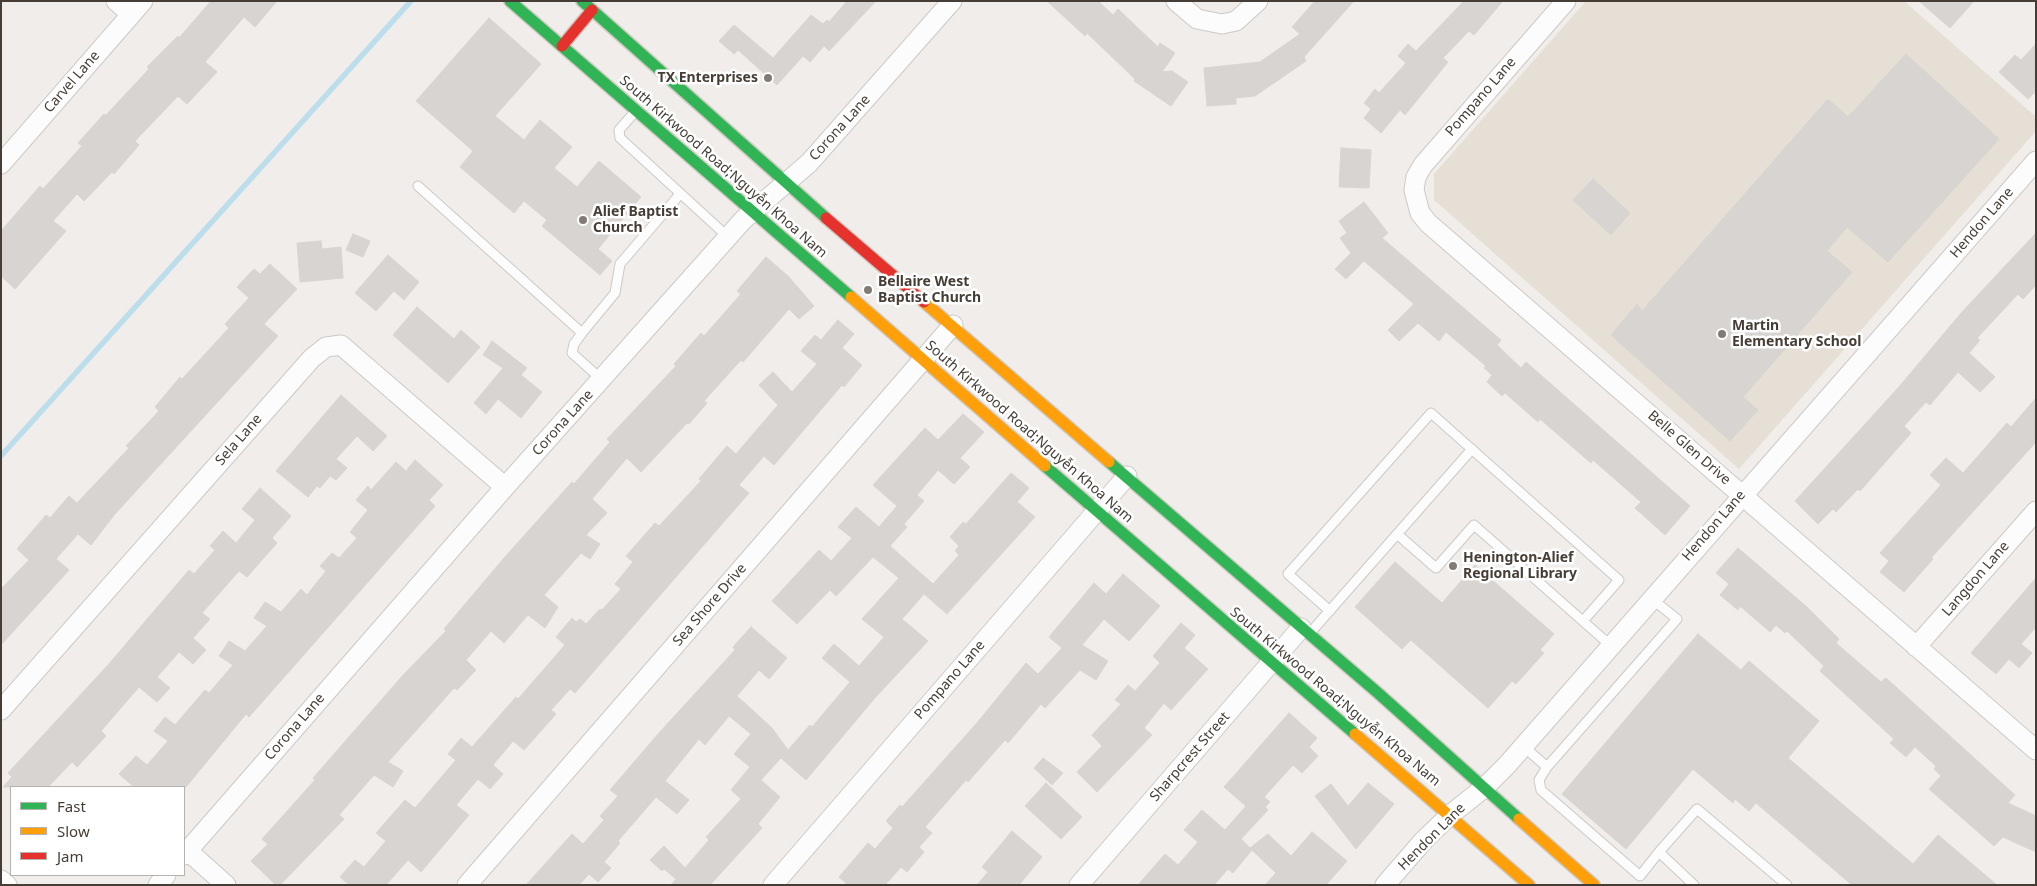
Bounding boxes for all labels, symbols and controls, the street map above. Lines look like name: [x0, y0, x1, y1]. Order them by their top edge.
street label: Carvel Lane: [41, 48, 103, 116]
street label: Pompano Lane: [1442, 54, 1520, 140]
place label: TX Enterprises: [658, 70, 758, 86]
street label: South Kirkwood Road;Nguyễn Khoa Nam: [616, 72, 830, 262]
marker: TX Enterprises: [762, 72, 774, 84]
street label: Corona Lane: [806, 91, 874, 165]
street label: Hendon Lane: [1947, 184, 2017, 262]
place label: Alief Baptist Church: [593, 204, 678, 236]
marker: Alief Baptist Church: [577, 214, 589, 226]
place label: Bellaire West Baptist Church: [878, 274, 981, 306]
marker: Bellaire West Baptist Church: [862, 284, 874, 296]
place label: Martin Elementary School: [1732, 318, 1862, 351]
marker: Martin Elementary School: [1716, 328, 1728, 340]
street label: South Kirkwood Road;Nguyễn Khoa Nam: [922, 337, 1136, 527]
street label: Corona Lane: [529, 386, 597, 460]
street label: Belle Glen Drive: [1644, 407, 1734, 489]
street label: Sela Lane: [212, 411, 266, 469]
street label: Hendon Lane: [1679, 487, 1749, 565]
street label: Langdon Lane: [1939, 538, 2013, 620]
place label: Henington-Alief Regional Library: [1463, 550, 1577, 582]
street label: Sea Shore Drive: [670, 560, 750, 650]
marker: Henington-Alief Regional Library: [1447, 560, 1459, 572]
street label: South Kirkwood Road;Nguyễn Khoa Nam: [1226, 604, 1444, 790]
street label: Pompano Lane: [911, 637, 989, 723]
street label: Corona Lane: [261, 690, 329, 764]
street label: Sharpcrest Street: [1147, 709, 1233, 805]
legend: [10, 786, 185, 876]
text: Fast: [57, 796, 86, 816]
street label: Hendon Lane: [1395, 800, 1469, 874]
text: Slow: [57, 821, 90, 841]
text: Jam: [57, 846, 84, 866]

